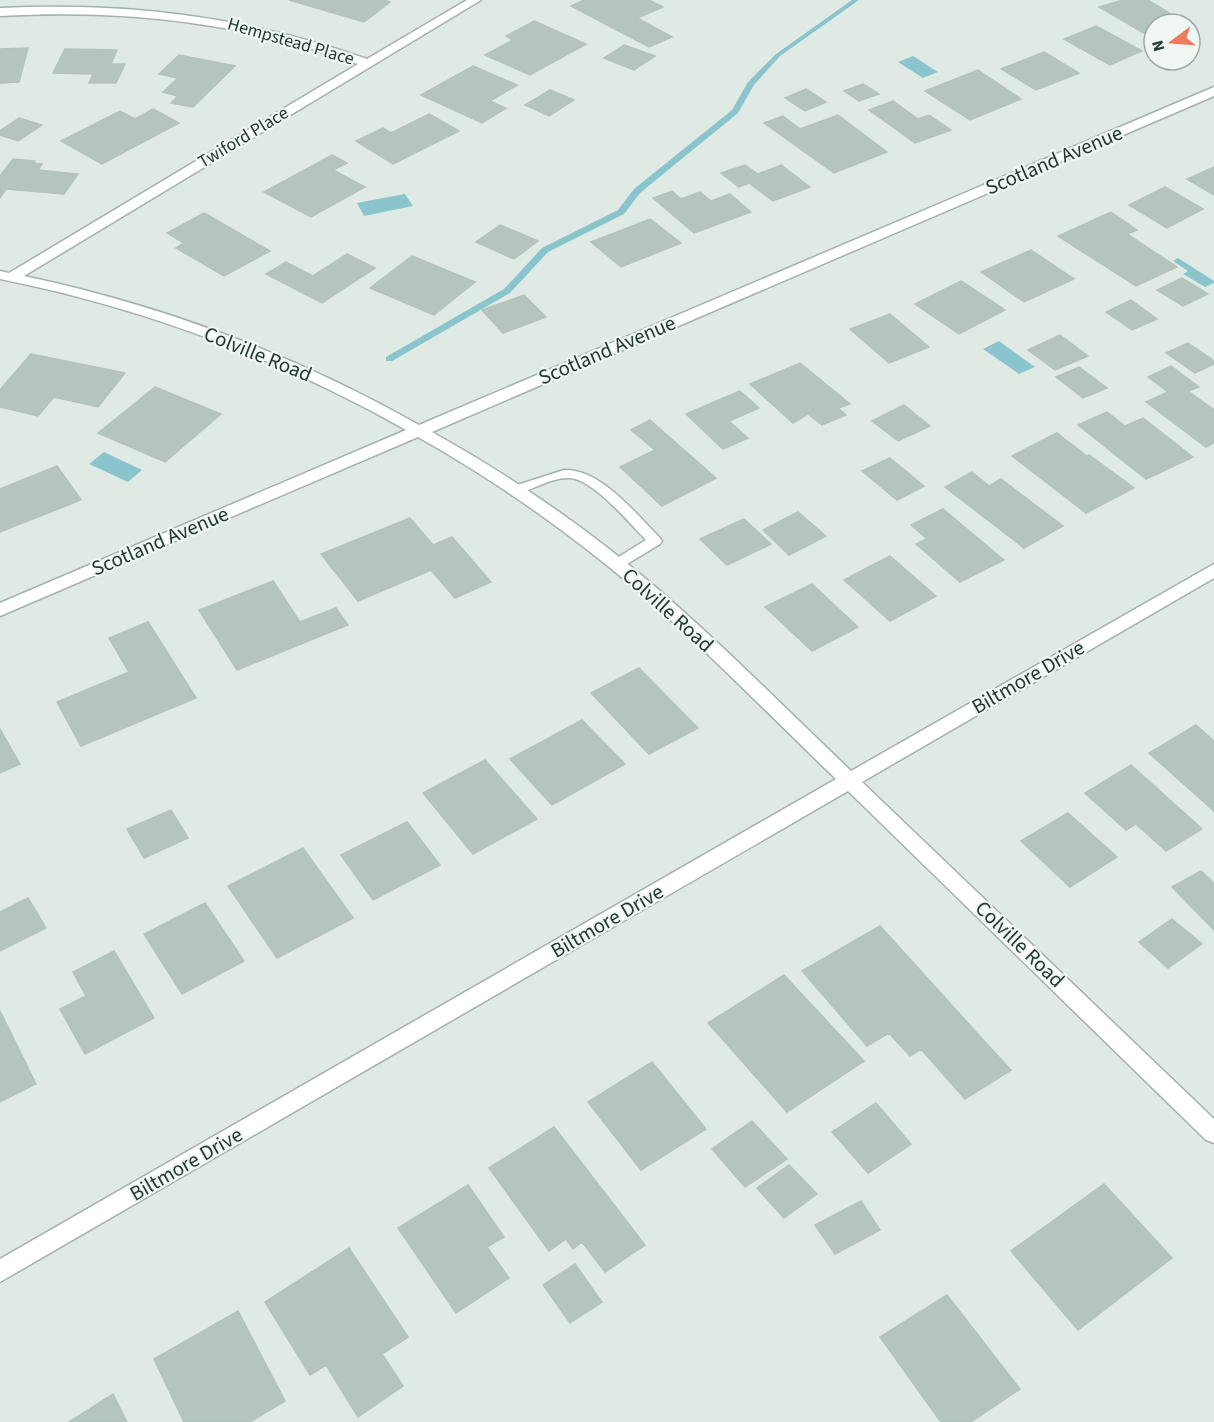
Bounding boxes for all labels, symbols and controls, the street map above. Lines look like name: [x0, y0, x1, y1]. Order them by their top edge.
street label: Hempstead Place: [225, 11, 357, 72]
north arrow: [1142, 12, 1202, 72]
text: N: [1147, 38, 1171, 54]
street label: Twiford Place: [193, 101, 293, 174]
street label: Scotland Avenue: [981, 118, 1127, 202]
street label: Scotland Avenue: [534, 308, 680, 392]
street label: Colville Road: [199, 319, 317, 389]
street label: Scotland Avenue: [87, 499, 233, 583]
street label: Colville Road: [616, 561, 720, 659]
street label: Biltmore Drive: [966, 633, 1090, 721]
street label: Biltmore Drive: [545, 877, 669, 965]
street label: Colville Road: [969, 894, 1071, 994]
street label: Biltmore Drive: [124, 1120, 248, 1208]

